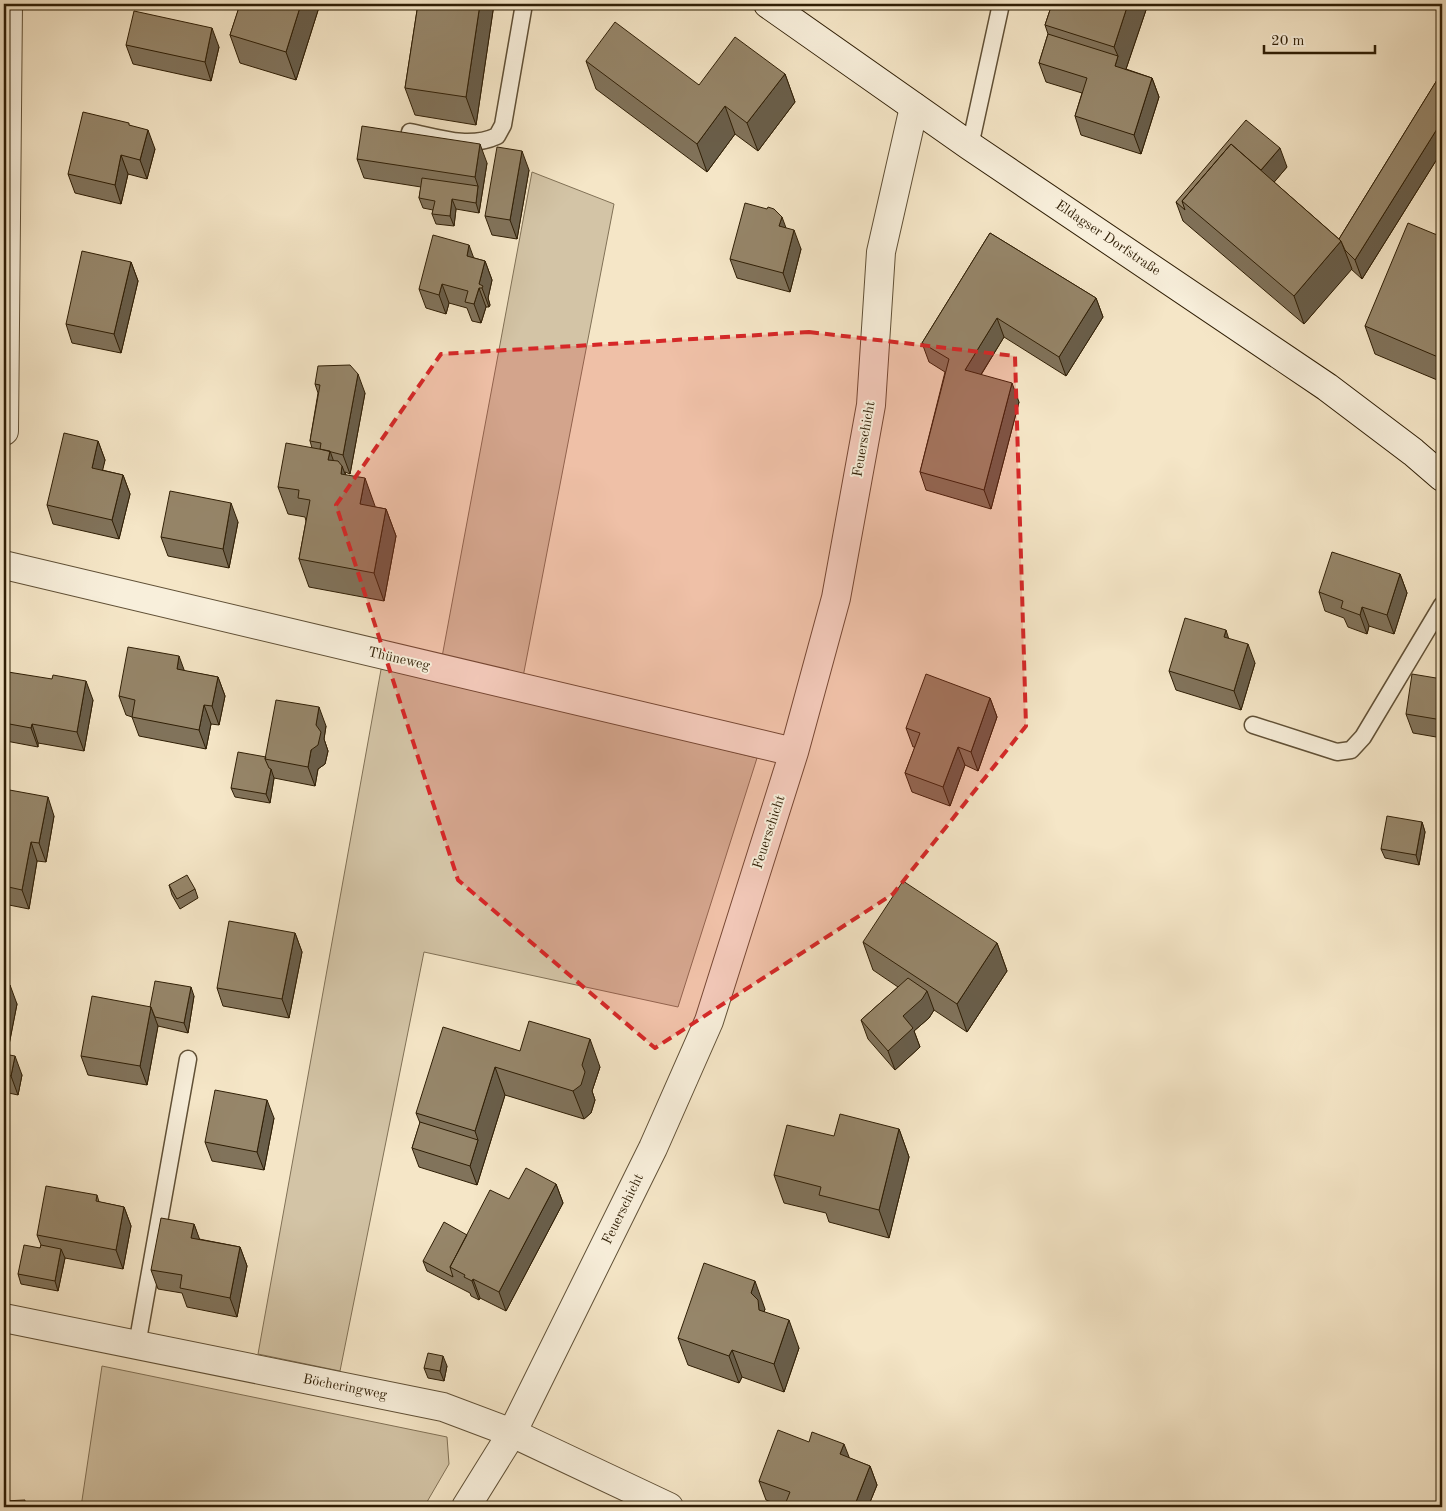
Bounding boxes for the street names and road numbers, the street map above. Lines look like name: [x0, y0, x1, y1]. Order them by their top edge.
street label: Eldagser Dorfstraße: [1053, 198, 1163, 278]
street label: Feuerschicht: [850, 400, 878, 478]
street label: Thüneweg: [367, 645, 432, 673]
street label: Feuerschicht: [750, 793, 788, 871]
street label: Feuerschicht: [600, 1171, 646, 1247]
street label: Böcheringweg: [302, 1372, 389, 1402]

